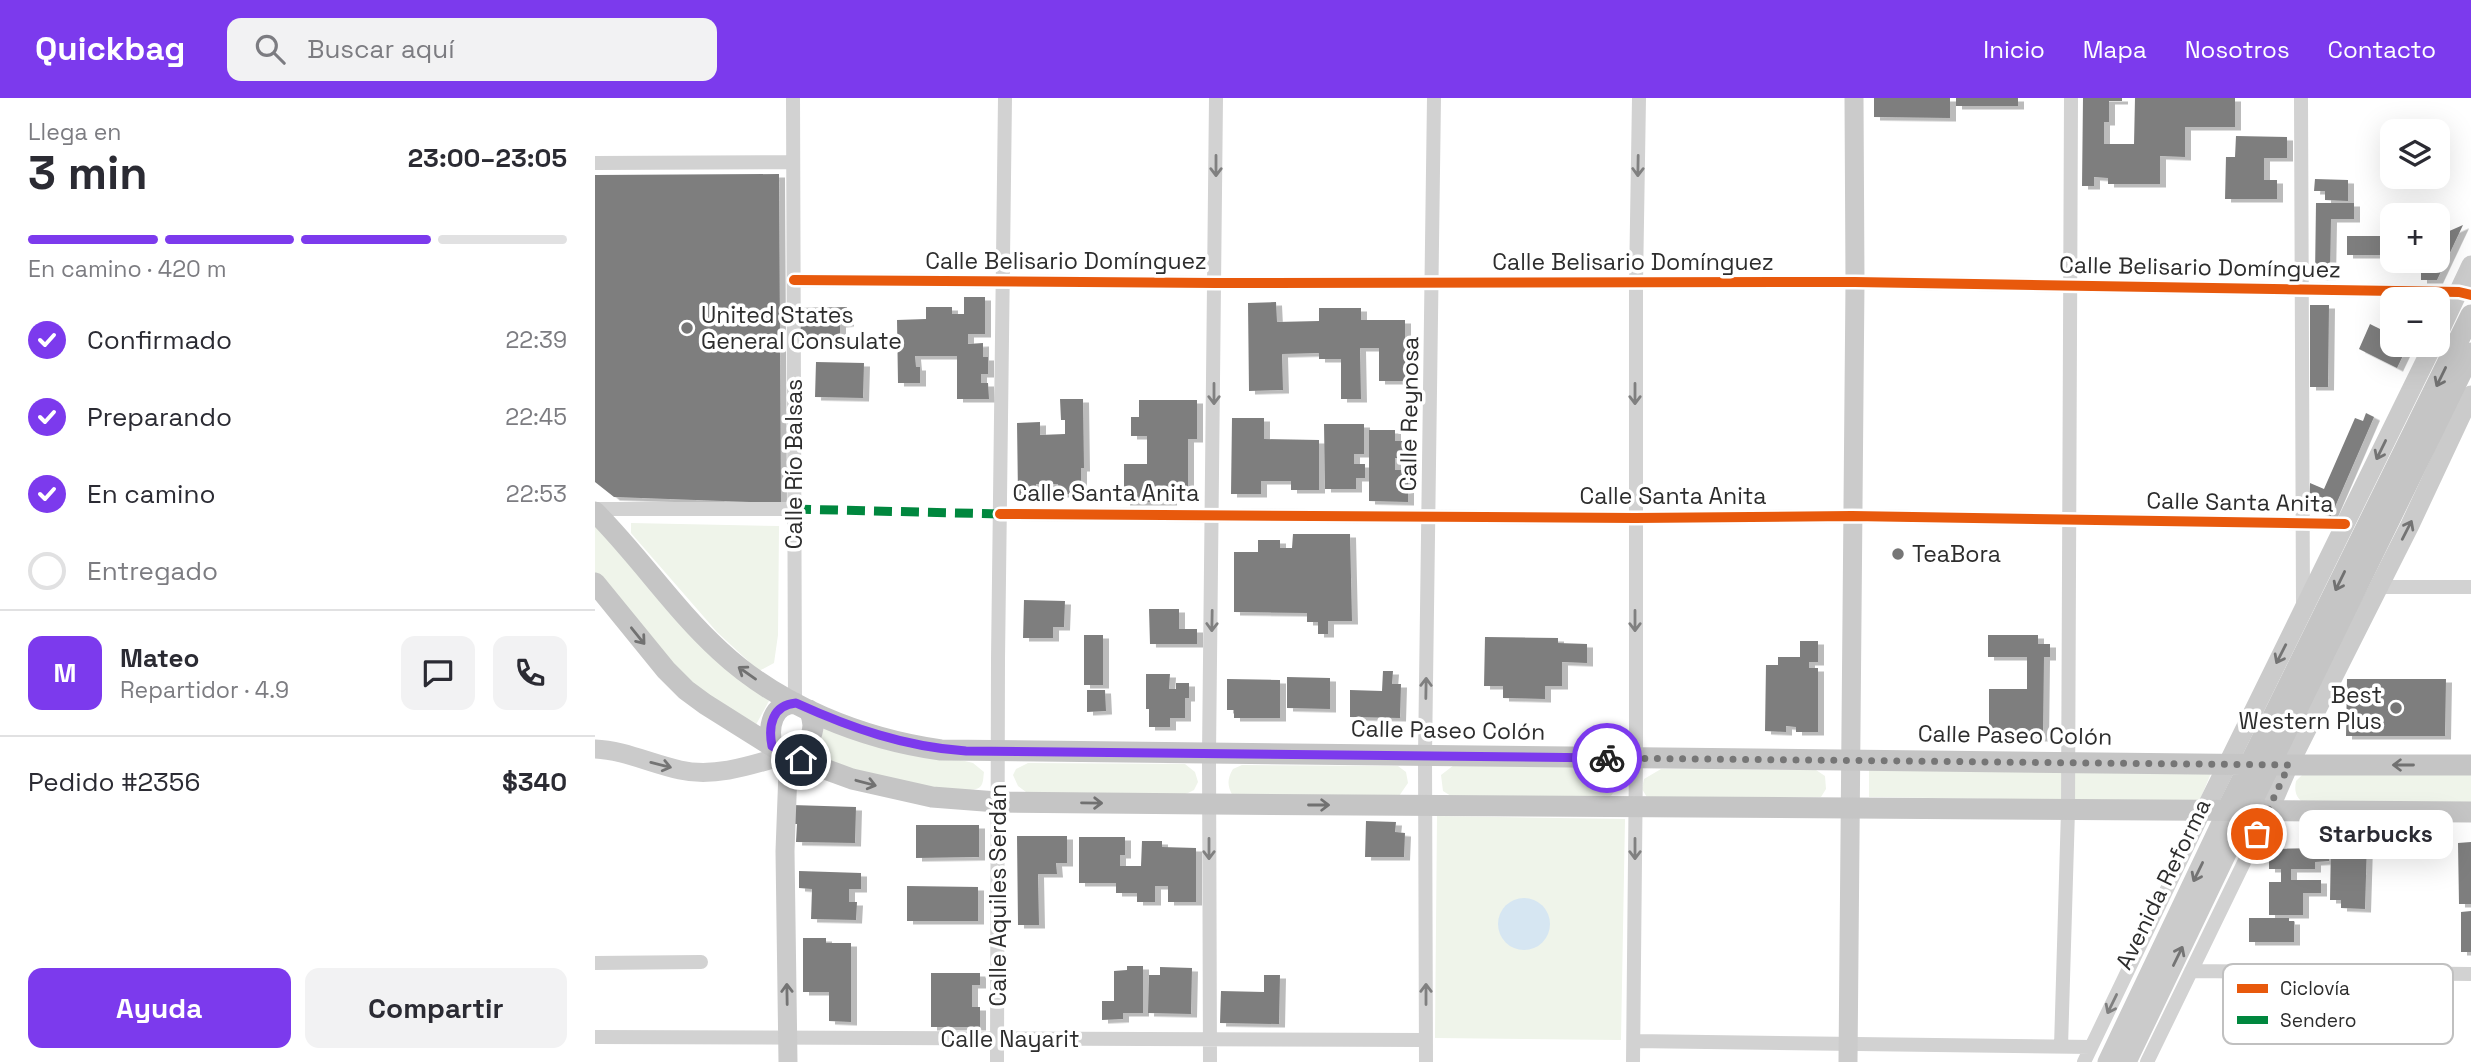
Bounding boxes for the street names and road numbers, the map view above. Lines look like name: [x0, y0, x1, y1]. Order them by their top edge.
street label: Calle Belisario Domínguez: [925, 246, 1207, 276]
street label: Calle Belisario Domínguez: [1492, 247, 1774, 277]
street label: Calle Belisario Domínguez: [2059, 250, 2341, 284]
street label: Calle Reynosa: [1393, 336, 1425, 492]
street label: Calle Río Balsas: [779, 379, 809, 549]
street label: Calle Santa Anita: [1012, 478, 1200, 508]
street label: Calle Santa Anita: [1579, 481, 1767, 511]
street label: Calle Santa Anita: [2146, 485, 2334, 519]
street label: Calle Paseo Colón: [1351, 713, 1545, 747]
street label: Calle Paseo Colón: [1918, 718, 2112, 752]
street label: Calle Aquiles Serdán: [983, 784, 1013, 1006]
street label: Avenida Reforma: [2109, 794, 2217, 974]
street label: Calle Nayarit: [940, 1024, 1080, 1054]

